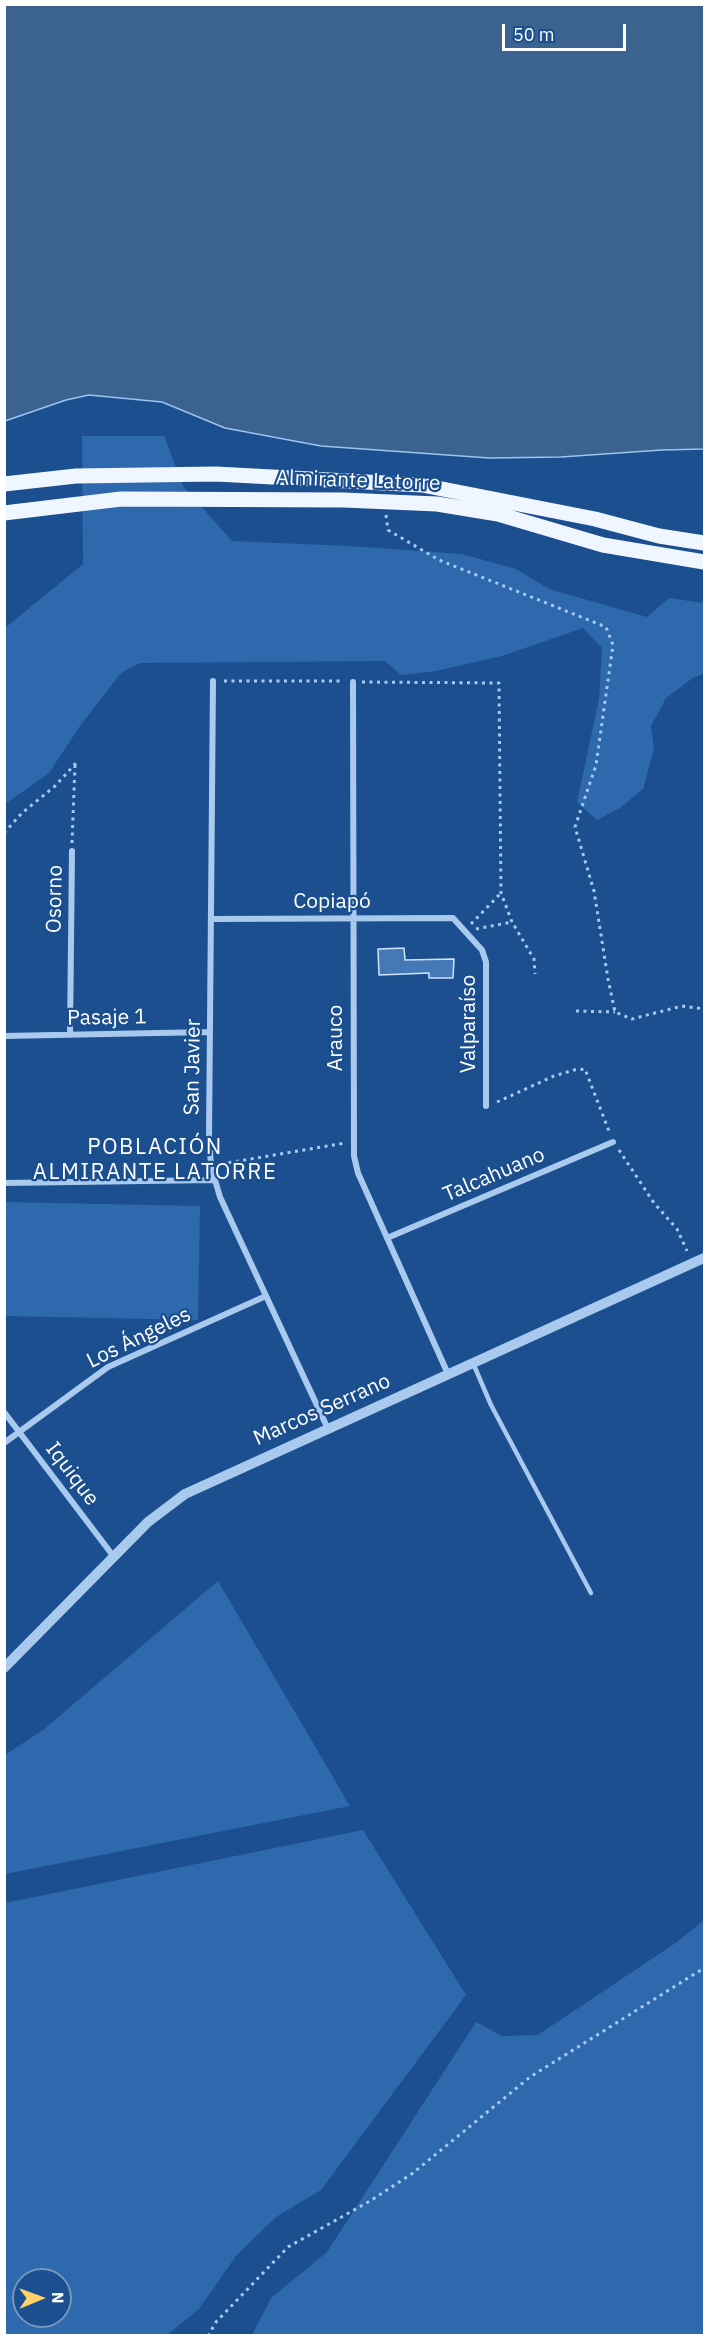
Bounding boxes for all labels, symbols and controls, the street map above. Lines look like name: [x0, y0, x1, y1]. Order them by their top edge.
scale bar: [505, 12, 630, 50]
text: 50 m: [513, 23, 555, 46]
street label: Almirante Latorre: [275, 466, 441, 496]
street label: Osorno: [42, 865, 68, 933]
street label: Copiapó: [293, 889, 371, 915]
street label: Valparaíso: [456, 975, 482, 1073]
street label: Pasaje 1: [67, 1005, 147, 1031]
street label: Arauco: [323, 1005, 349, 1071]
street label: San Javier: [180, 1018, 206, 1116]
district label: POBLACIÓN ALMIRANTE LATORRE: [33, 1135, 277, 1186]
street label: Talcahuano: [439, 1142, 549, 1208]
street label: Los Ángeles: [83, 1302, 195, 1374]
street label: Marcos Serrano: [250, 1369, 394, 1451]
street label: Iquique: [40, 1437, 104, 1511]
north arrow: [12, 2268, 72, 2328]
text: N: [48, 2292, 68, 2304]

